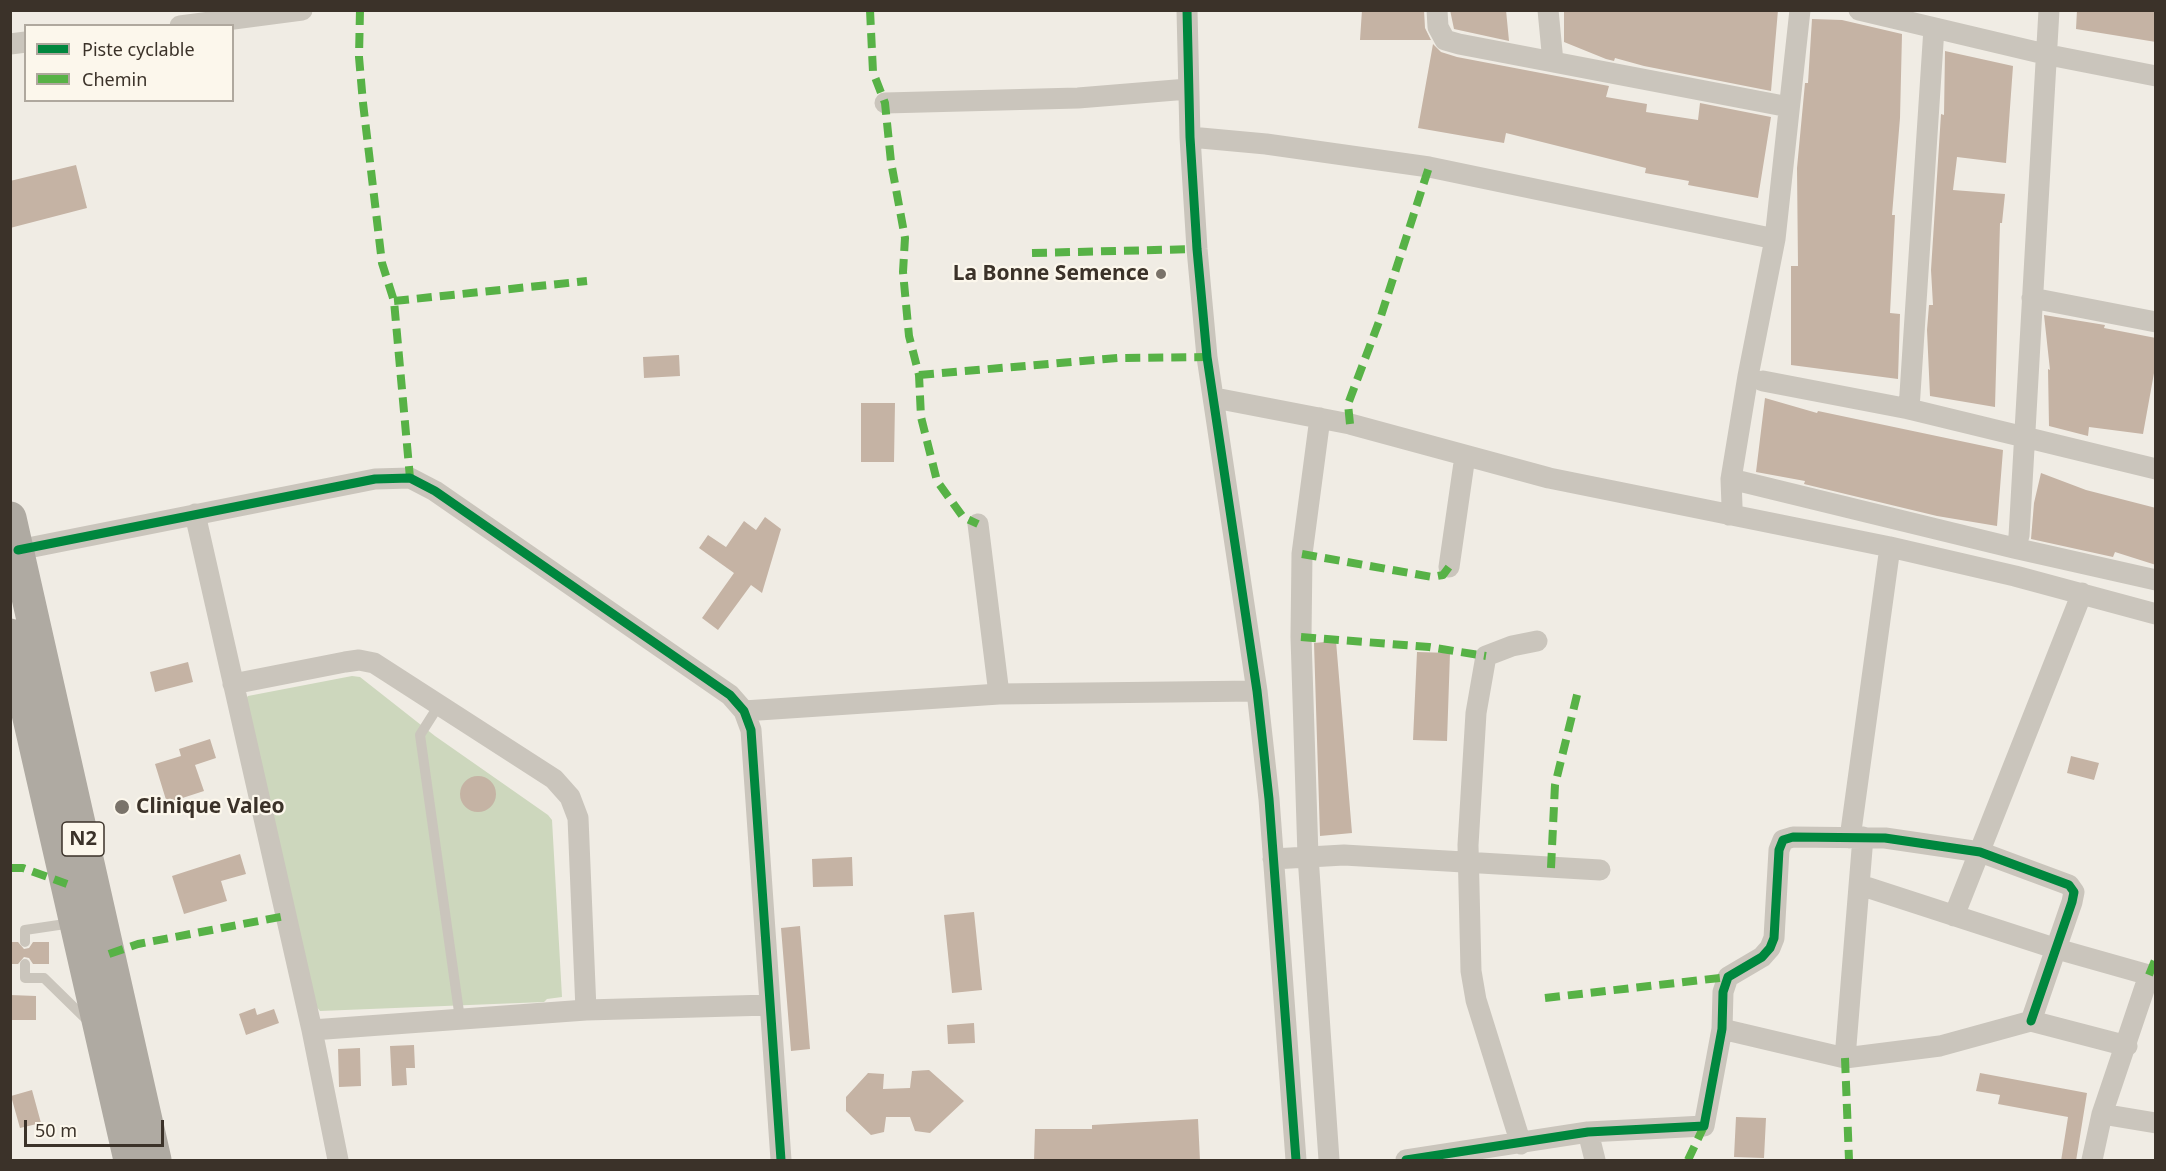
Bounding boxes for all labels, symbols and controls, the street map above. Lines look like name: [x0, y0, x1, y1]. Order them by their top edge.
legend: [24, 24, 234, 102]
text: Piste cyclable: [82, 37, 195, 61]
text: Chemin: [82, 67, 147, 91]
place label: La Bonne Semence: [953, 261, 1149, 287]
marker: La Bonne Semence: [1154, 267, 1168, 281]
place label: Clinique Valeo: [136, 794, 285, 820]
marker: Clinique Valeo: [113, 798, 131, 816]
road number: N2: [62, 822, 104, 856]
scale bar: [27, 1108, 166, 1146]
text: 50 m: [35, 1118, 77, 1142]

